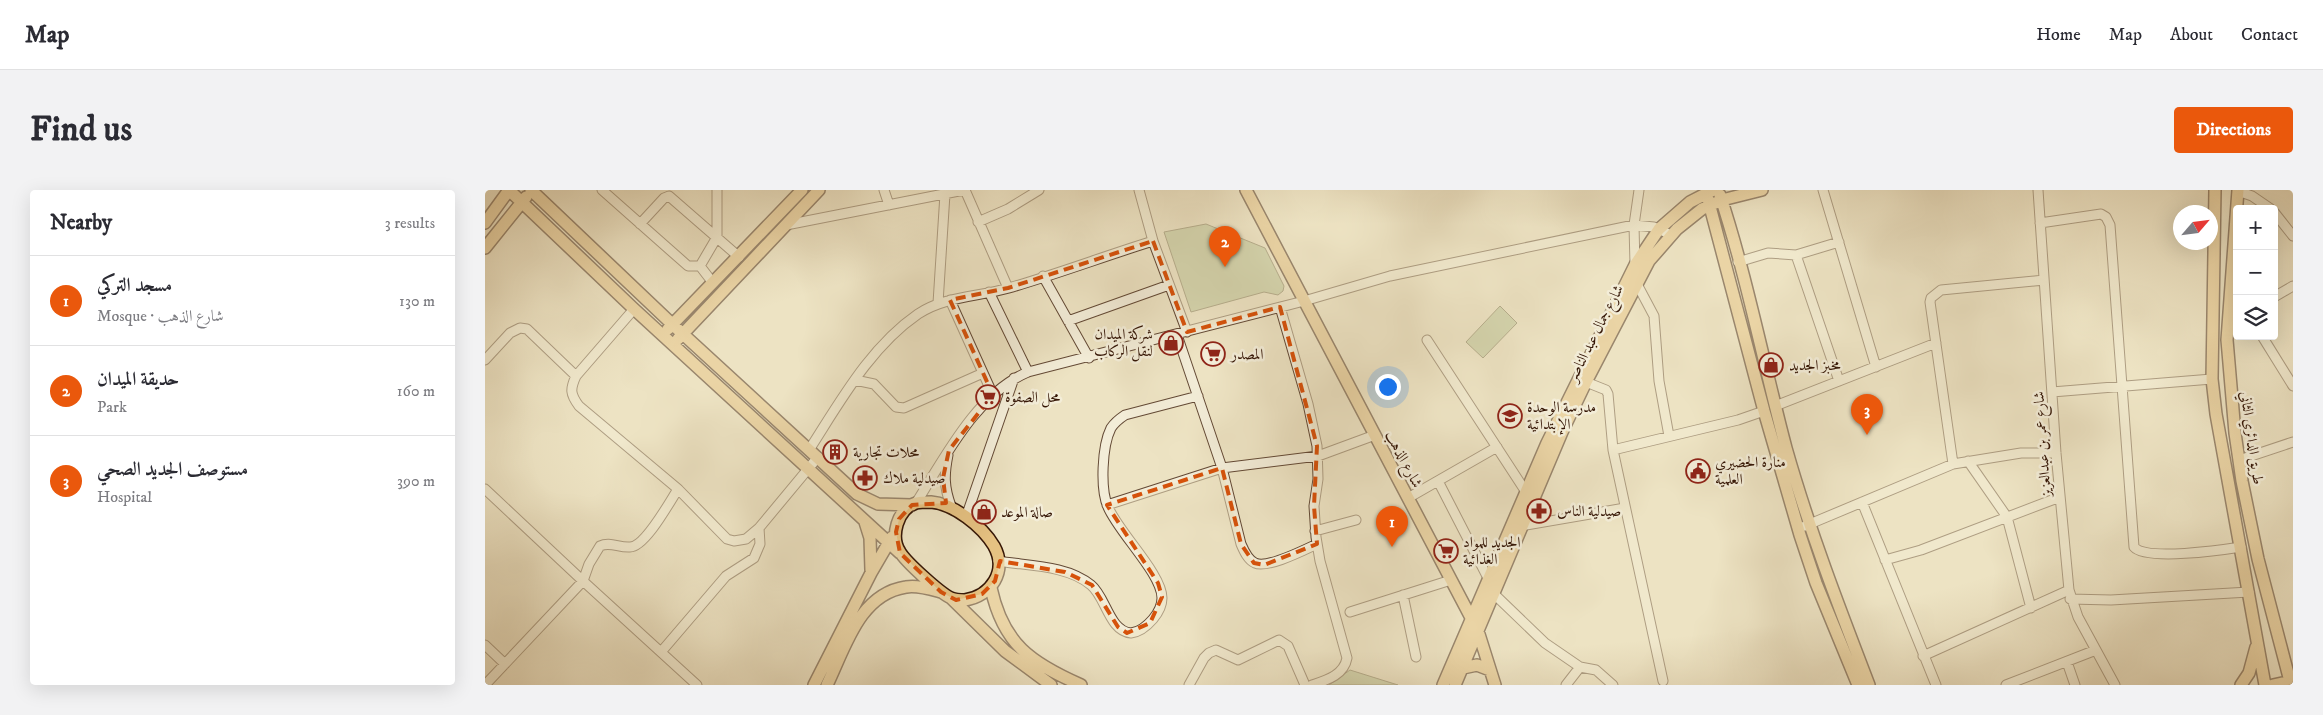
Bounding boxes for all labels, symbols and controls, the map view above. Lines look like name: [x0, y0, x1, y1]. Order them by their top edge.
text: Map: [25, 20, 69, 50]
text: Home: [2036, 24, 2081, 46]
text: Map: [2109, 24, 2142, 46]
text: About: [2170, 24, 2213, 46]
text: Contact: [2241, 24, 2298, 46]
button: Directions: [2174, 107, 2293, 153]
text: Find us: [30, 108, 132, 152]
north arrow: [2173, 205, 2218, 250]
map controls: [2233, 205, 2278, 340]
button: +: [2233, 205, 2278, 250]
text: Nearby: [50, 210, 112, 236]
text: 3 results: [385, 213, 435, 233]
pin: 2: [1209, 226, 1241, 267]
button: −: [2233, 250, 2278, 295]
text: مسجد التركي: [97, 274, 172, 297]
street label: شارع جمال عبد الناصر: [1562, 282, 1631, 388]
text: 1: [63, 291, 69, 311]
text: 130 m: [399, 291, 435, 311]
button: layers: [2233, 295, 2278, 340]
text: Mosque · شارع الذهب: [97, 306, 224, 326]
place label: شركة الميدان لنقل الركاب: [1094, 325, 1153, 362]
shop icon: شركة الميدان لنقل الركاب: [1158, 330, 1184, 356]
supermarket icon: المصدر: [1200, 341, 1226, 367]
place label: المصدر: [1229, 345, 1263, 364]
shop icon: مخبز الجديد: [1758, 352, 1784, 378]
place label: مخبز الجديد: [1789, 356, 1840, 375]
text: حديقة الميدان: [97, 368, 179, 391]
your location: [1375, 374, 1401, 400]
text: 2: [62, 381, 70, 401]
text: 160 m: [397, 381, 435, 401]
supermarket icon: محل الصفوة: [975, 384, 1001, 410]
place label: محل الصفوة: [1005, 388, 1060, 408]
street label: طريق الدائري الثاني: [2234, 390, 2267, 486]
street label: شارع عمر بن عبدالعزيز: [2029, 391, 2059, 499]
pin: 3: [1851, 394, 1883, 435]
text: Park: [97, 397, 127, 417]
place label: مدرسة الوحدة الإبتدائية: [1527, 398, 1596, 435]
school or university icon: مدرسة الوحدة الإبتدائية: [1497, 403, 1523, 429]
street label: شارع الذهب: [1378, 427, 1426, 492]
building icon: محلات تجارية: [822, 439, 848, 465]
place label: محلات تجارية: [853, 443, 919, 462]
place label: منارة الحضيري العلمية: [1715, 453, 1786, 489]
text: مستوصف الجديد الصحي: [97, 458, 248, 481]
public building icon: منارة الحضيري العلمية: [1685, 458, 1711, 484]
pharmacy icon: صيدلية ملاك: [852, 465, 878, 491]
place label: صيدلية ملاك: [883, 469, 945, 488]
text: 3: [63, 471, 69, 491]
text: 390 m: [397, 471, 435, 491]
text: Hospital: [97, 487, 152, 507]
pharmacy icon: صيدلية الناس: [1526, 498, 1552, 524]
shop icon: صالة الموعد: [971, 499, 997, 525]
place label: صيدلية الناس: [1557, 502, 1621, 521]
place label: صالة الموعد: [1001, 503, 1053, 522]
pin: 1: [1376, 506, 1408, 547]
place label: الجديد للمواد الغذائية: [1463, 533, 1521, 569]
supermarket icon: الجديد للمواد الغذائية: [1433, 538, 1459, 564]

